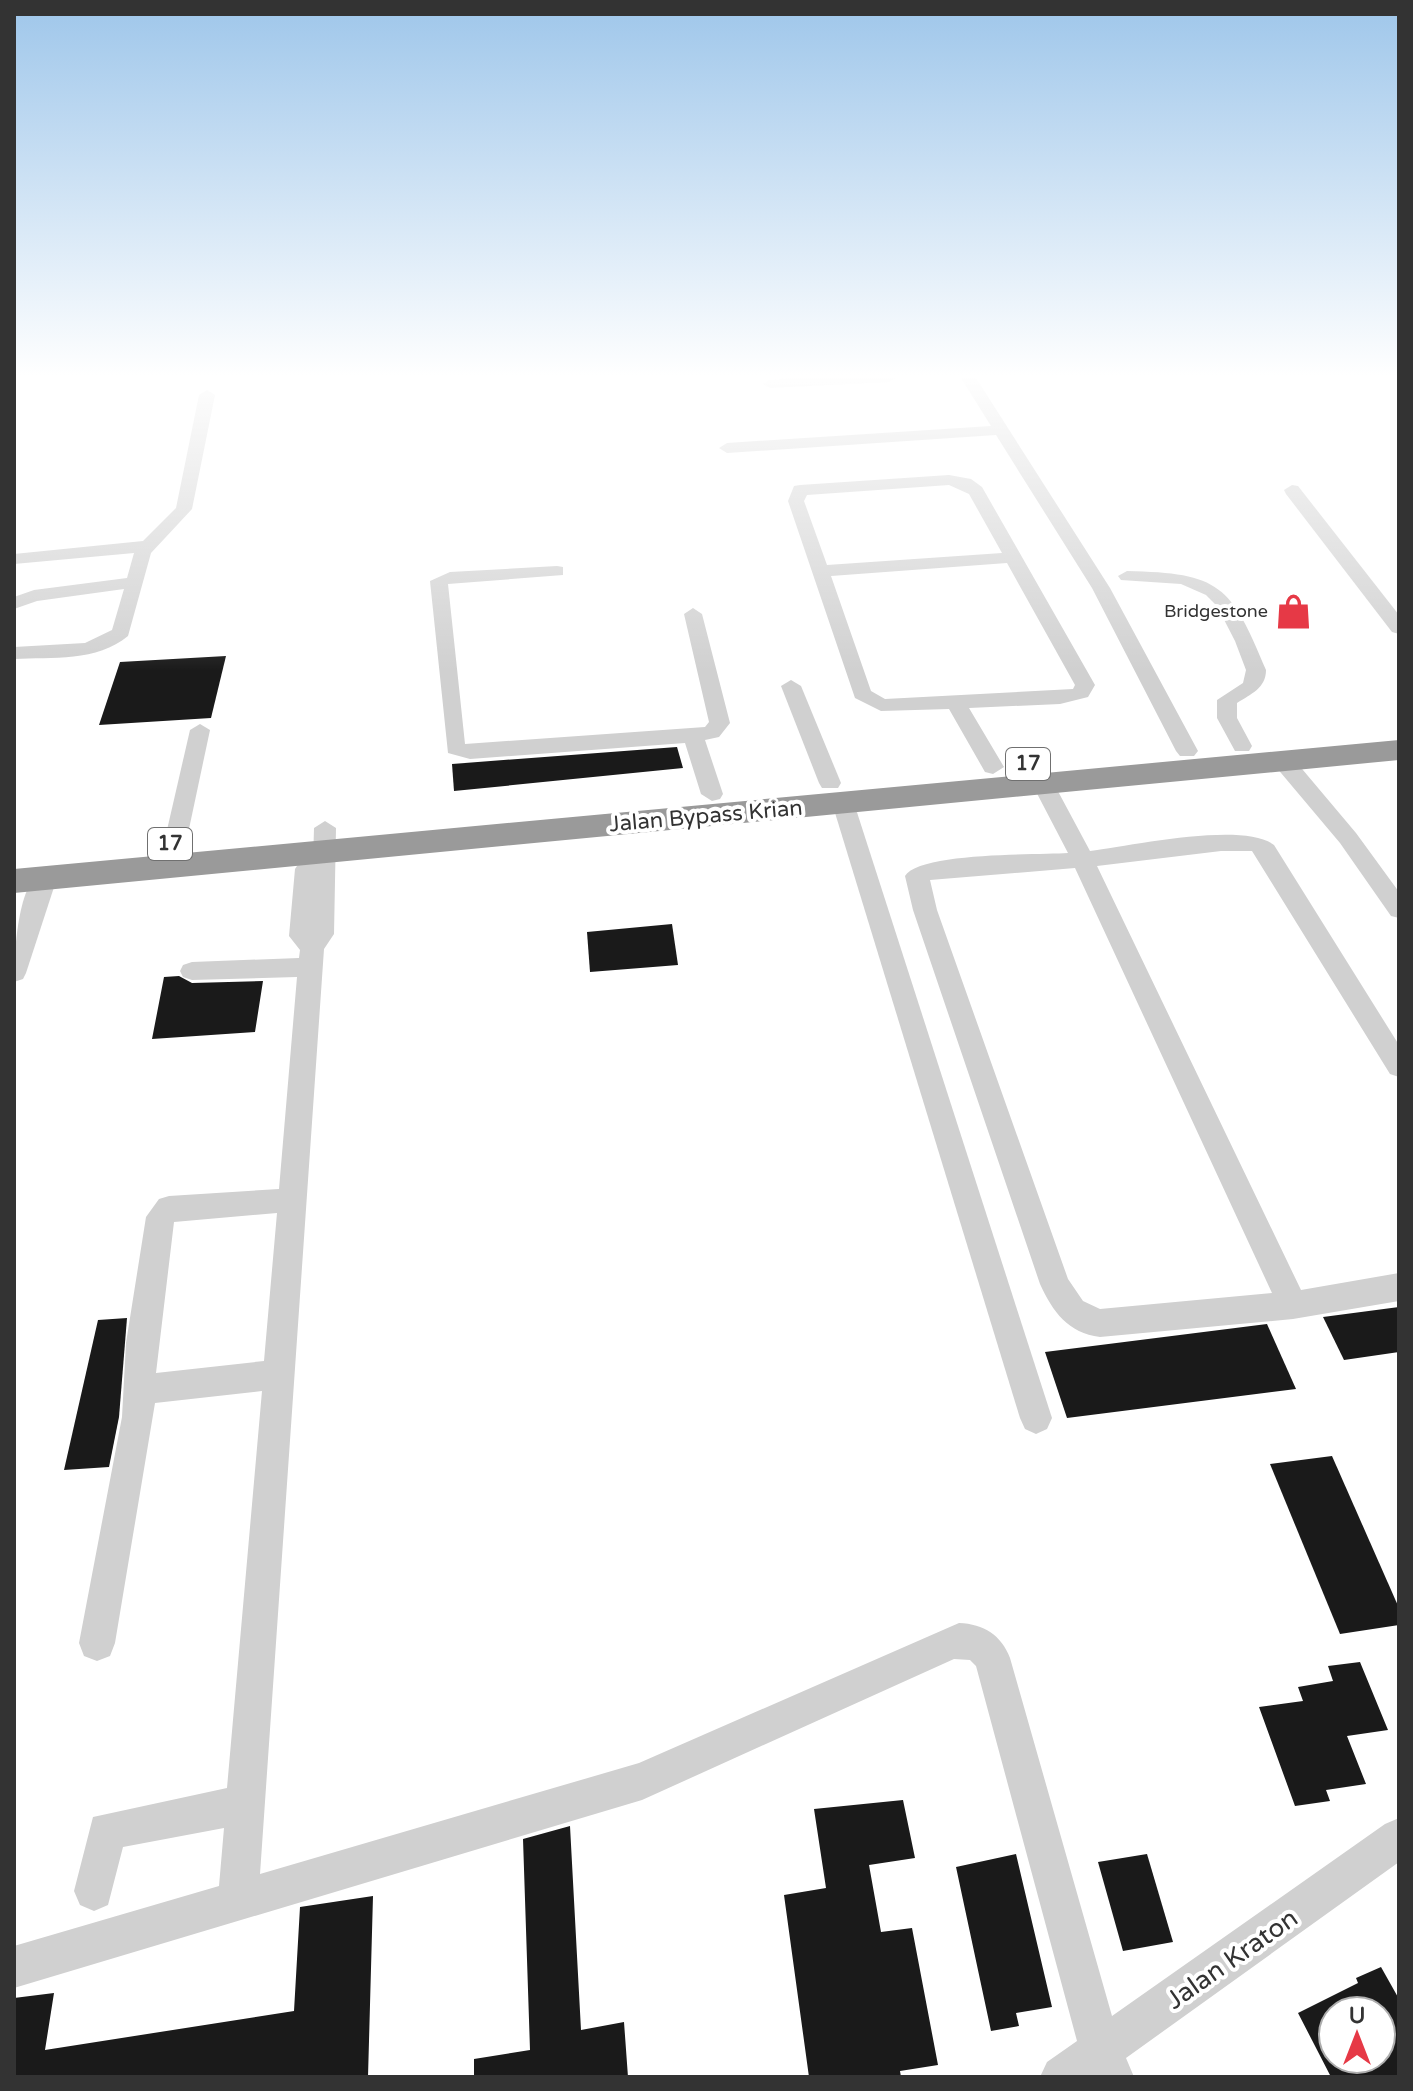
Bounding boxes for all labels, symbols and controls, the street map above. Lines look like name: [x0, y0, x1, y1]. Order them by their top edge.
shop icon: Bridgestone: [1275, 592, 1313, 630]
place label: Bridgestone: [1164, 600, 1268, 622]
road number: 17: [1006, 748, 1050, 780]
street label: Jalan Bypass Krian: [608, 795, 804, 837]
road number: 17: [148, 828, 192, 860]
street label: Jalan Kraton: [1160, 1902, 1304, 2016]
north arrow: [1317, 1995, 1397, 2075]
text: U: [1349, 2003, 1365, 2029]

